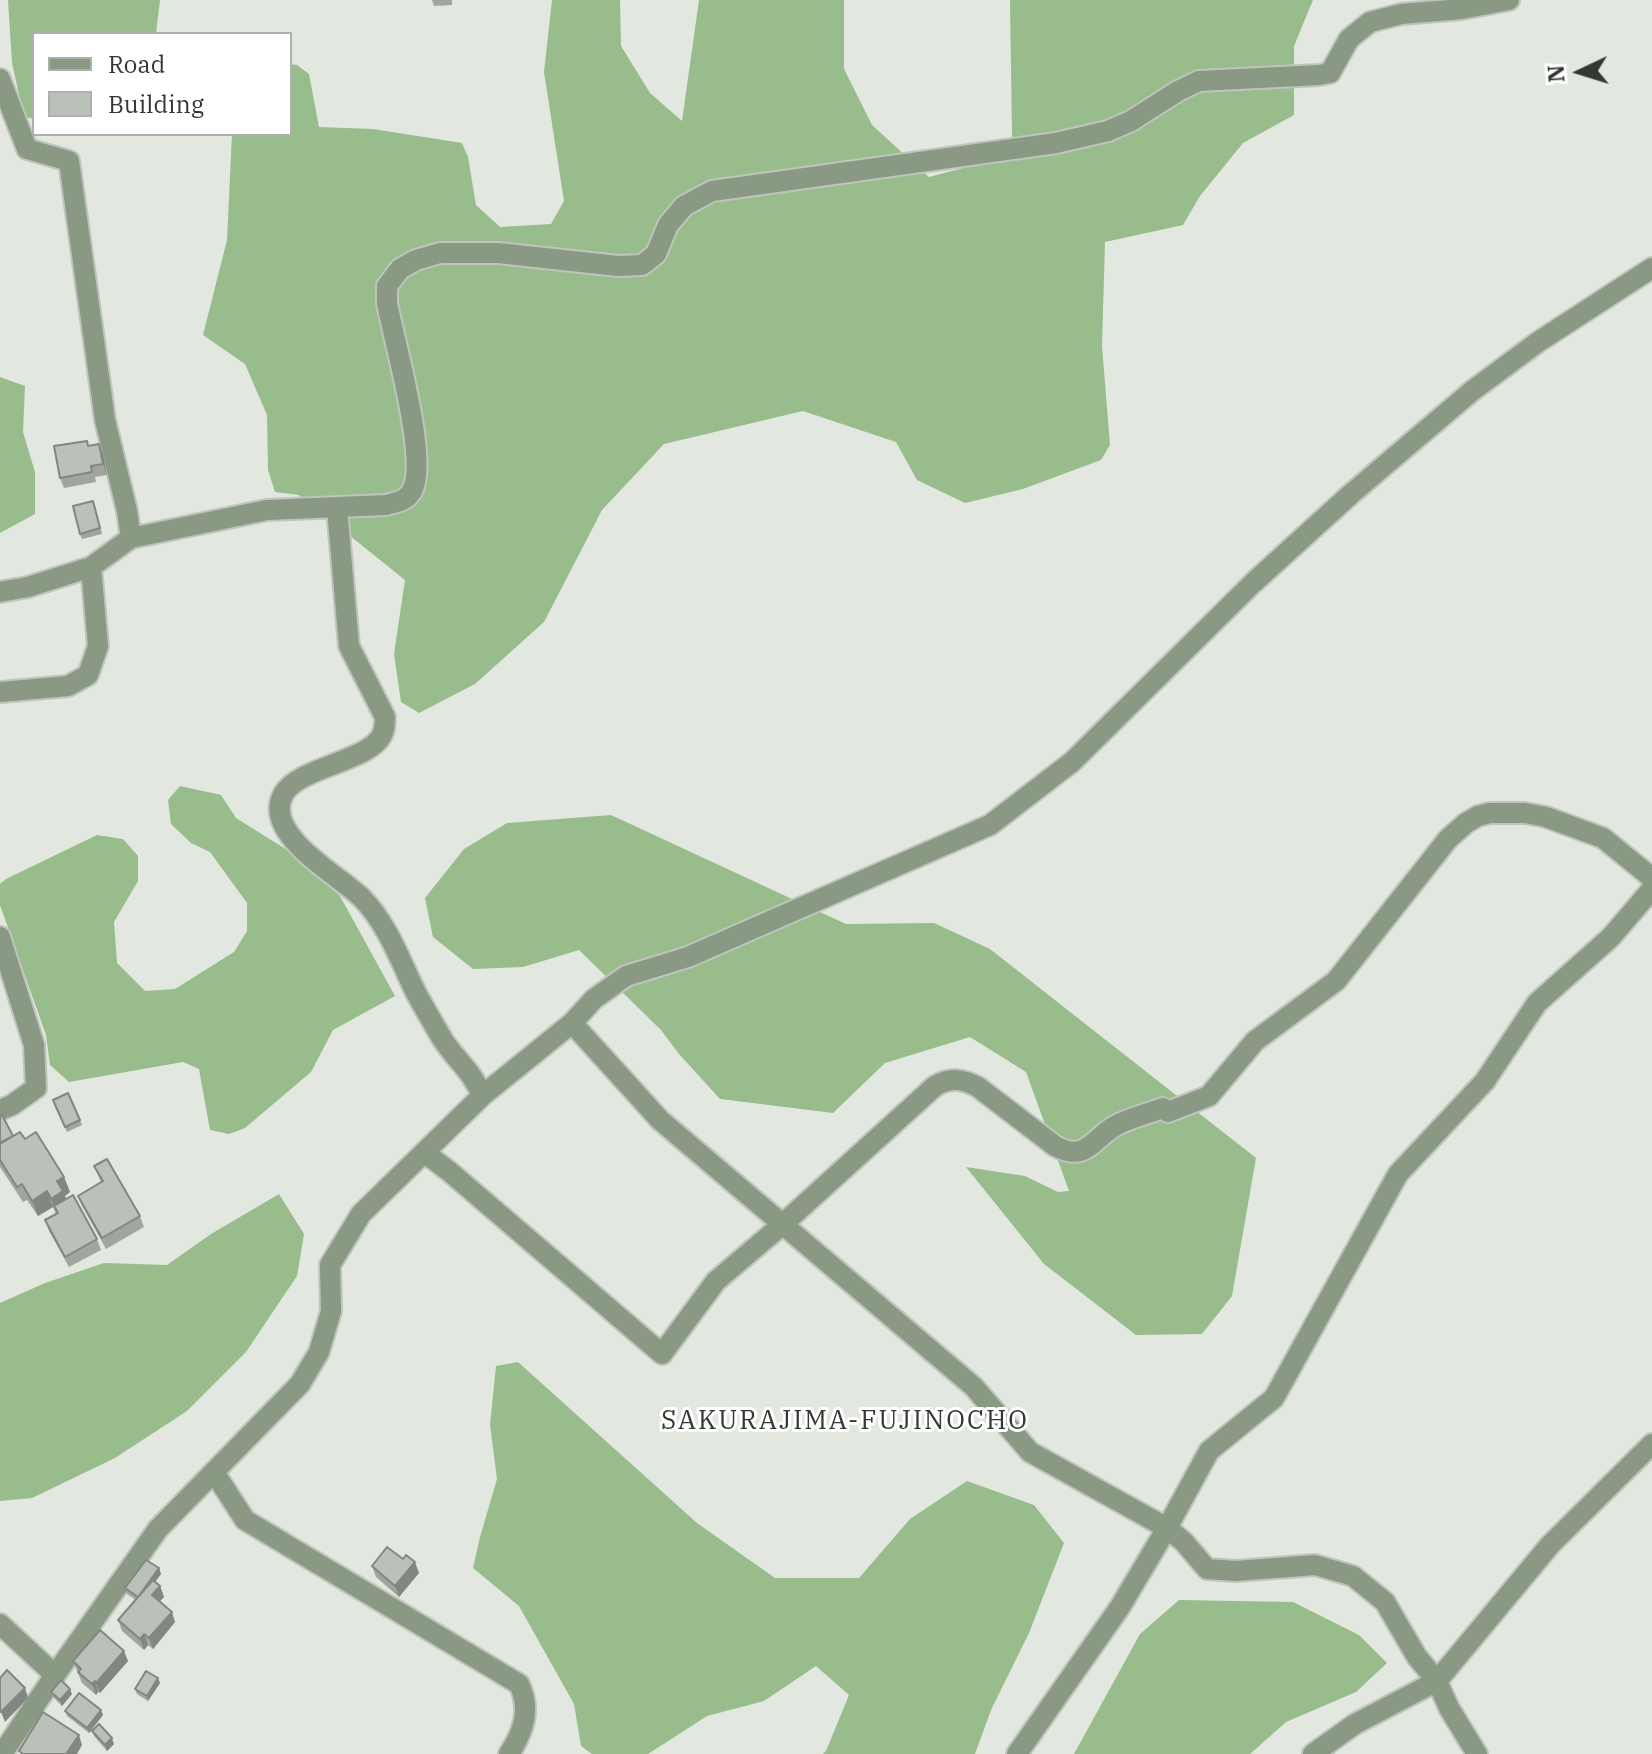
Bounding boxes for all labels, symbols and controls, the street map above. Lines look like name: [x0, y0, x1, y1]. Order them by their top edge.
legend: [32, 32, 292, 136]
north arrow: [1540, 32, 1620, 112]
text: Road: [108, 48, 165, 80]
text: N: [1540, 64, 1571, 83]
text: Building: [108, 88, 204, 120]
district label: SAKURAJIMA-FUJINOCHO: [661, 1405, 1029, 1437]

